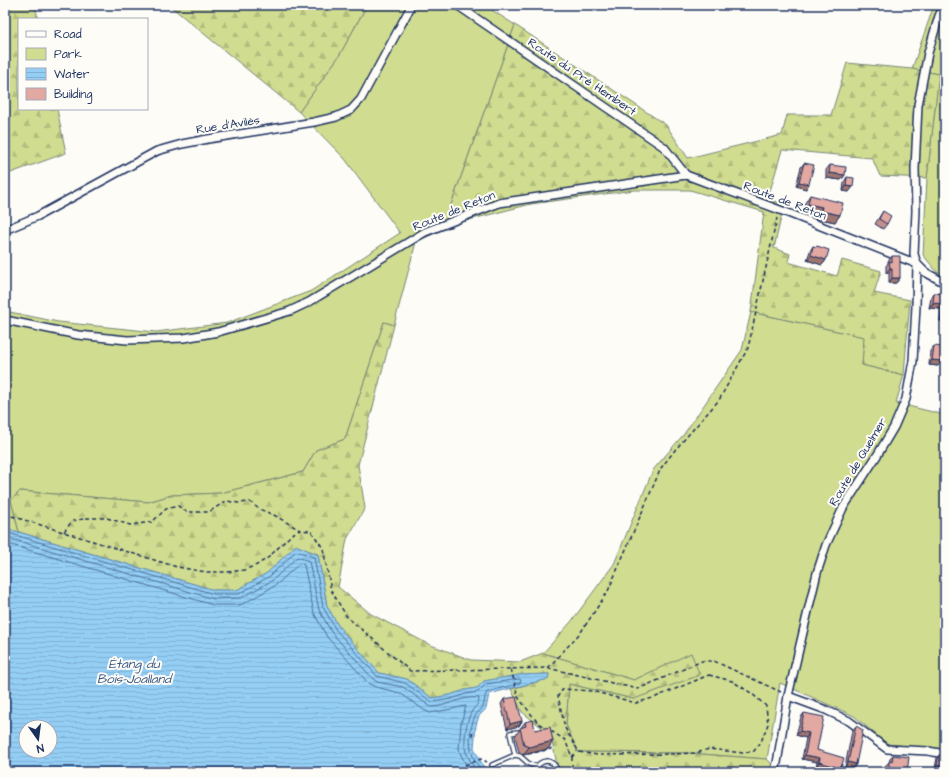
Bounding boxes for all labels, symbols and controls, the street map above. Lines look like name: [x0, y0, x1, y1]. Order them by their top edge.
legend: [18, 18, 148, 110]
text: Road: [54, 26, 82, 43]
street label: Route du Pré Hembert: [524, 34, 640, 120]
text: Park: [54, 46, 82, 63]
text: Water: [54, 66, 90, 83]
text: Building: [54, 86, 92, 104]
street label: Rue d'Avilès: [195, 112, 261, 138]
street label: Route de Reton: [741, 177, 829, 225]
street label: Route de Reton: [410, 187, 498, 235]
street label: Route de Quelmer: [825, 414, 891, 509]
water label: Étang du Bois-Joalland: [97, 655, 173, 688]
north arrow: [18, 719, 58, 759]
text: N: [35, 740, 45, 756]

